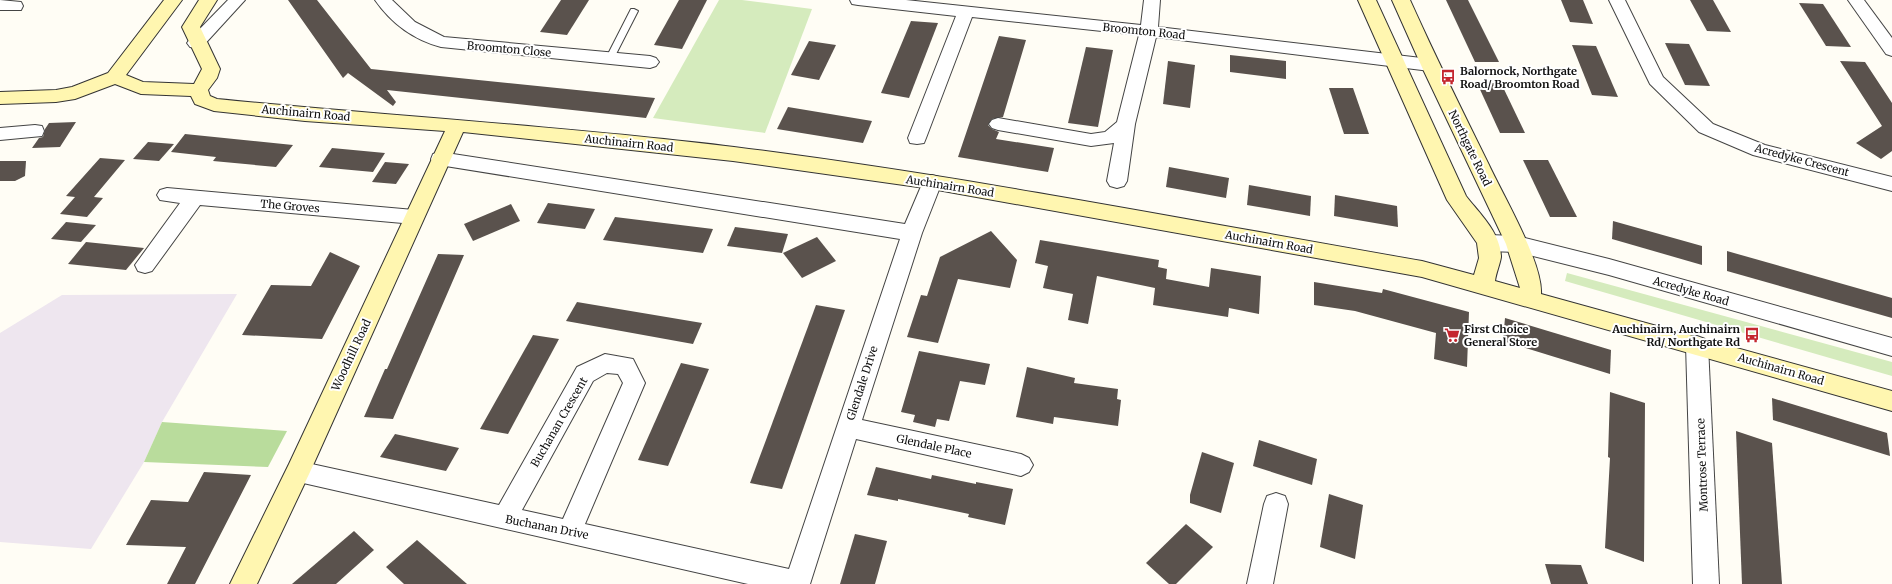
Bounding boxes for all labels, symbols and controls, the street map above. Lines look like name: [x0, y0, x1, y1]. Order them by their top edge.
street label: Broomton Road: [1102, 20, 1186, 42]
street label: Broomton Close: [466, 38, 552, 60]
place label: Balornock, Northgate Road/ Broomton Road: [1460, 64, 1580, 91]
bus stop icon: Balornock, Northgate Road/ Broomton Road: [1439, 68, 1457, 86]
street label: Auchinairn Road: [260, 102, 351, 124]
street label: Northgate Road: [1446, 108, 1495, 189]
street label: Auchinairn Road: [583, 131, 674, 155]
street label: Acredyke Crescent: [1752, 140, 1851, 180]
street label: Auchinairn Road: [904, 172, 995, 200]
street label: The Groves: [260, 196, 320, 216]
street label: Auchinairn Road: [1223, 227, 1314, 257]
street label: Acredyke Road: [1650, 273, 1731, 309]
street label: Woodhill Road: [328, 317, 374, 394]
place label: First Choice General Store: [1464, 322, 1537, 349]
place label: Auchinairn, Auchinairn Rd/ Northgate Rd: [1611, 322, 1741, 349]
supermarket icon: First Choice General Store: [1443, 326, 1461, 344]
bus stop icon: Auchinairn, Auchinairn Rd/ Northgate Rd: [1743, 326, 1761, 344]
street label: Glendale Drive: [843, 344, 881, 422]
street label: Auchinairn Road: [1735, 350, 1826, 388]
street label: Buchanan Crescent: [528, 374, 591, 469]
street label: Montrose Terrace: [1693, 418, 1711, 512]
street label: Glendale Place: [895, 431, 973, 461]
street label: Buchanan Drive: [504, 512, 590, 542]

